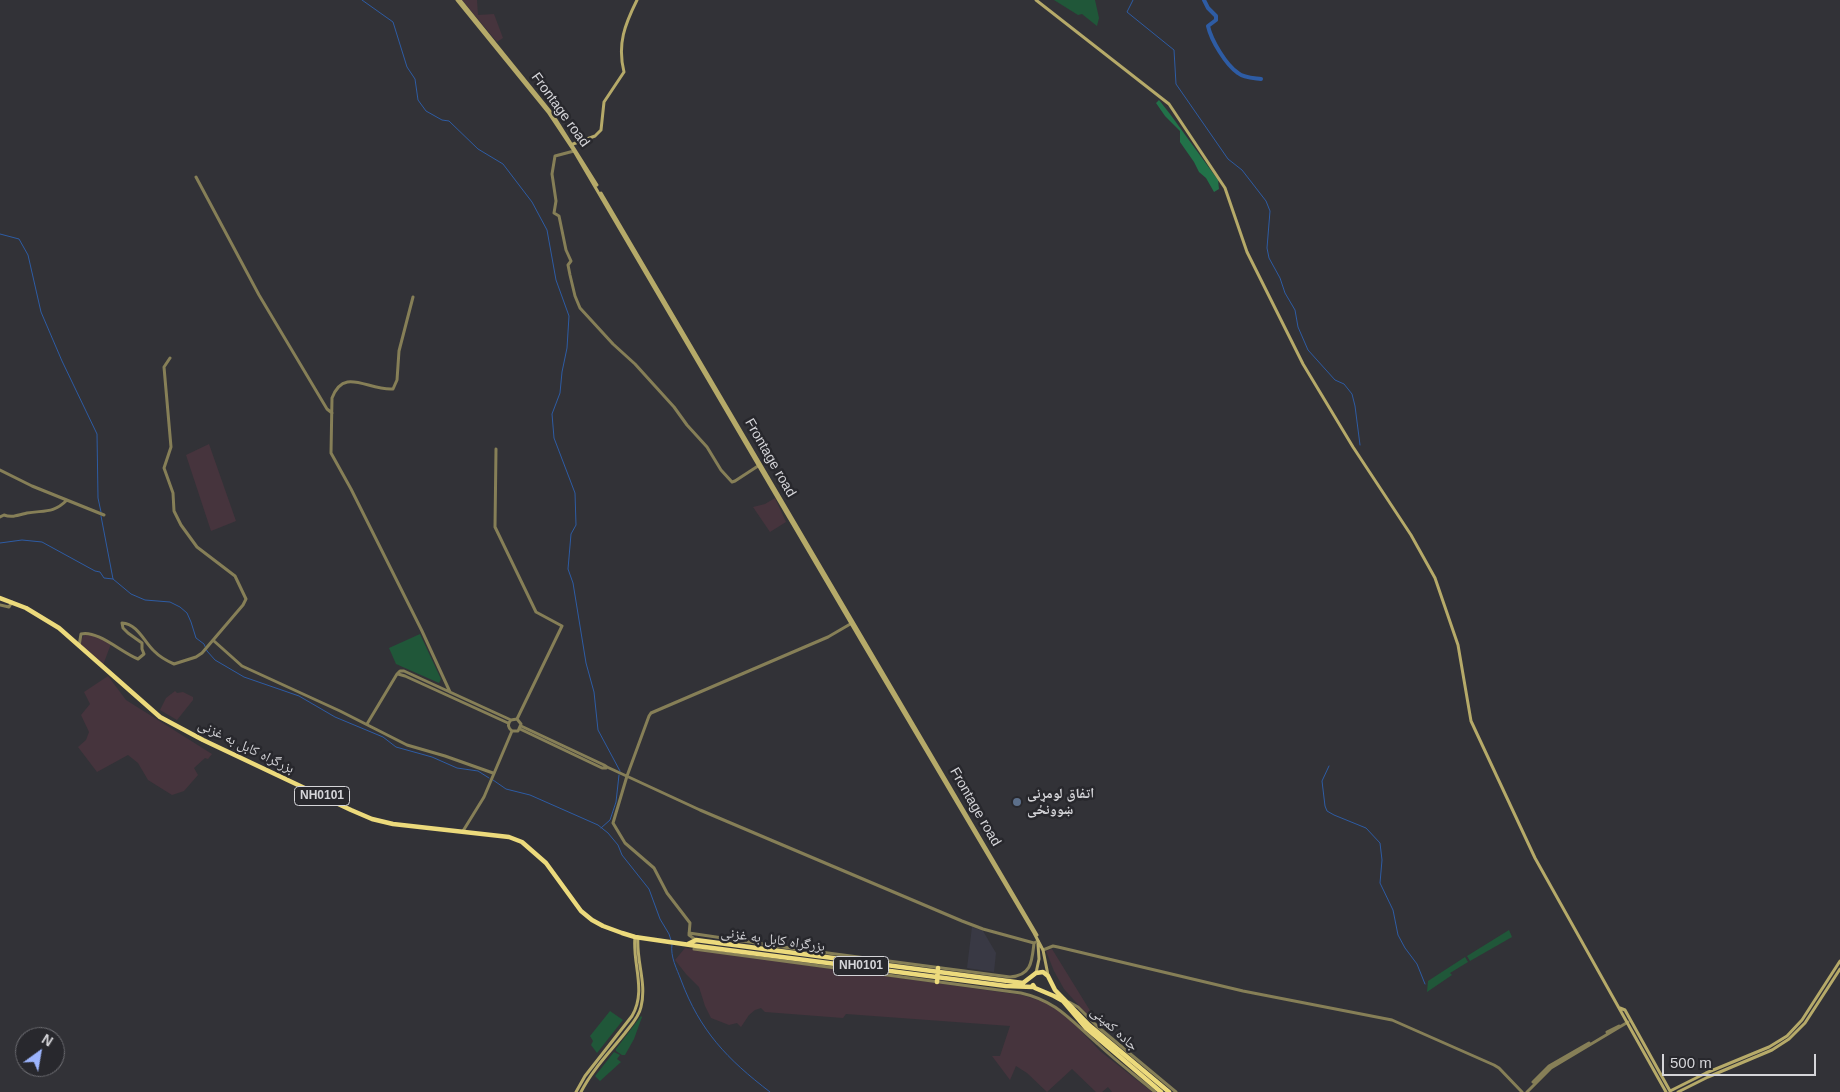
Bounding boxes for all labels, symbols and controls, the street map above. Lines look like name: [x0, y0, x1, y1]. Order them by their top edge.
street label: Frontage road: [527, 69, 593, 151]
street label: Frontage road: [741, 416, 799, 500]
street label: بزرگراه کابل به غزنی: [195, 716, 297, 778]
street label: Frontage road: [946, 765, 1004, 849]
road number: NH0101: [294, 786, 350, 806]
place label: اتفاق لومړنی ښوونځی: [1027, 786, 1094, 819]
marker: اتفاق لومړنی ښوونځی: [1011, 796, 1023, 808]
street label: بزرگراه کابل به غزنی: [720, 924, 826, 956]
road number: NH0101: [834, 956, 888, 976]
street label: جاده کمپنی: [1087, 1003, 1141, 1055]
north arrow: [15, 1027, 65, 1077]
text: N: [39, 1031, 56, 1050]
scale bar: [1665, 1044, 1819, 1076]
text: 500 m: [1670, 1054, 1712, 1071]

